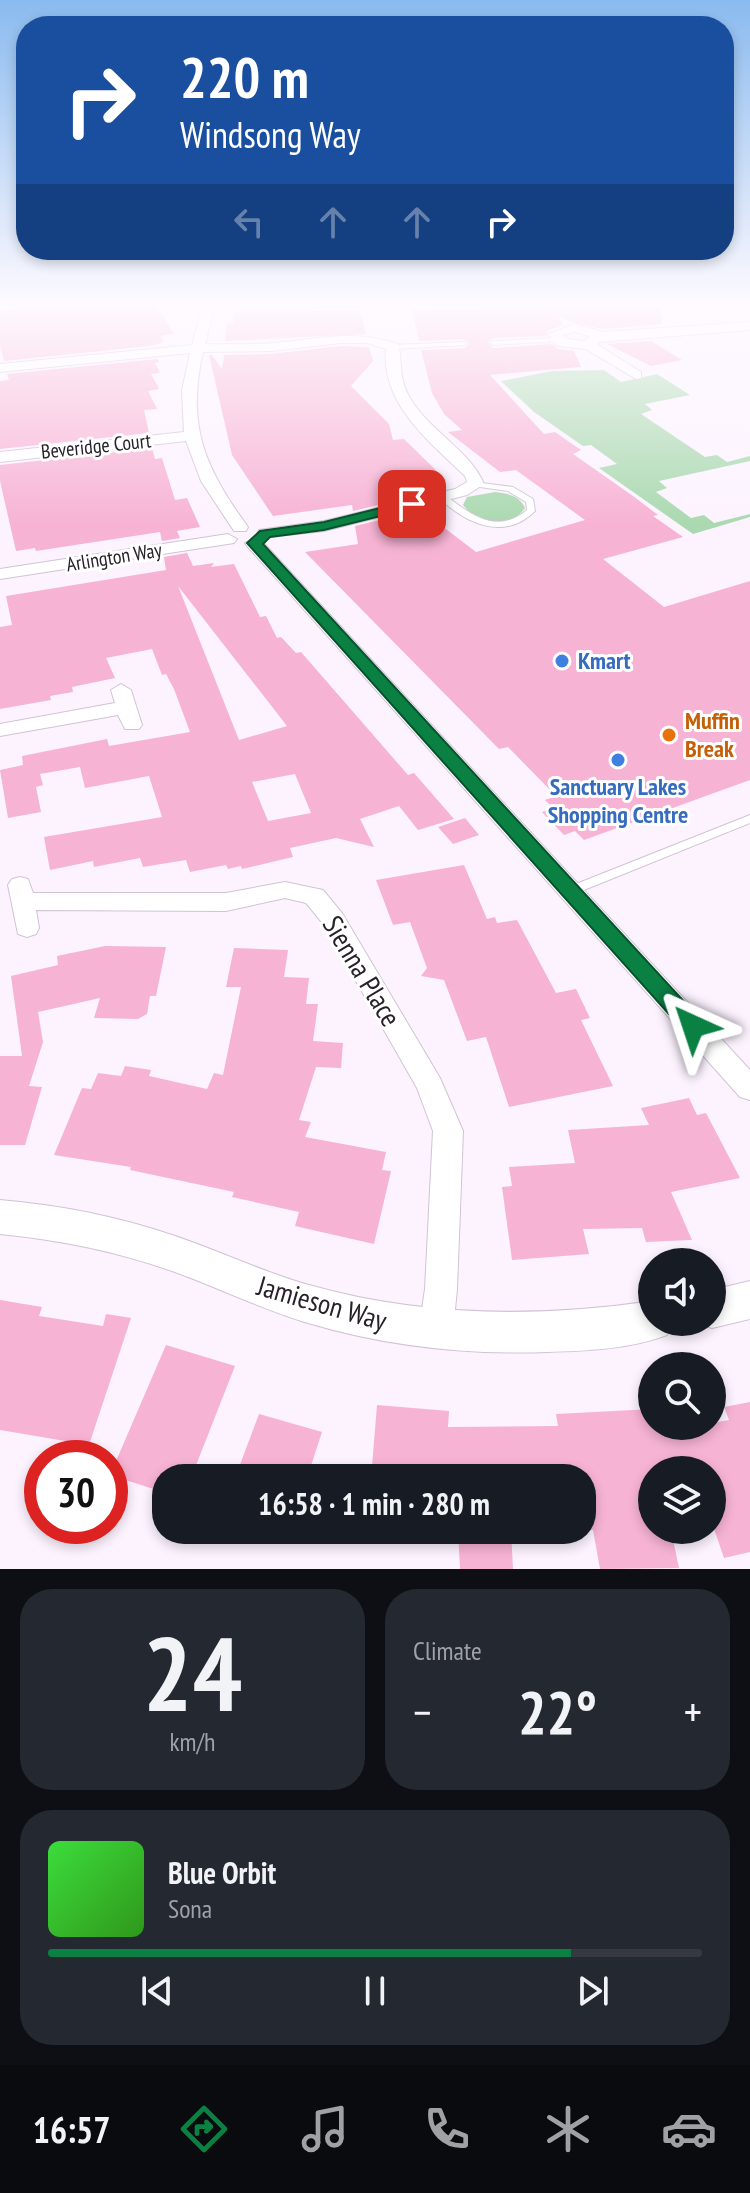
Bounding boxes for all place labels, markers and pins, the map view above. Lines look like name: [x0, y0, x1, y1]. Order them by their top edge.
pin: [378, 470, 446, 538]
place label: Kmart: [578, 645, 631, 676]
marker: Kmart: [553, 652, 571, 670]
place label: Muffin Break: [685, 705, 740, 764]
marker: Muffin Break: [660, 726, 678, 744]
marker: Sanctuary Lakes Shopping Centre: [609, 751, 627, 769]
place label: Sanctuary Lakes Shopping Centre: [548, 771, 688, 830]

